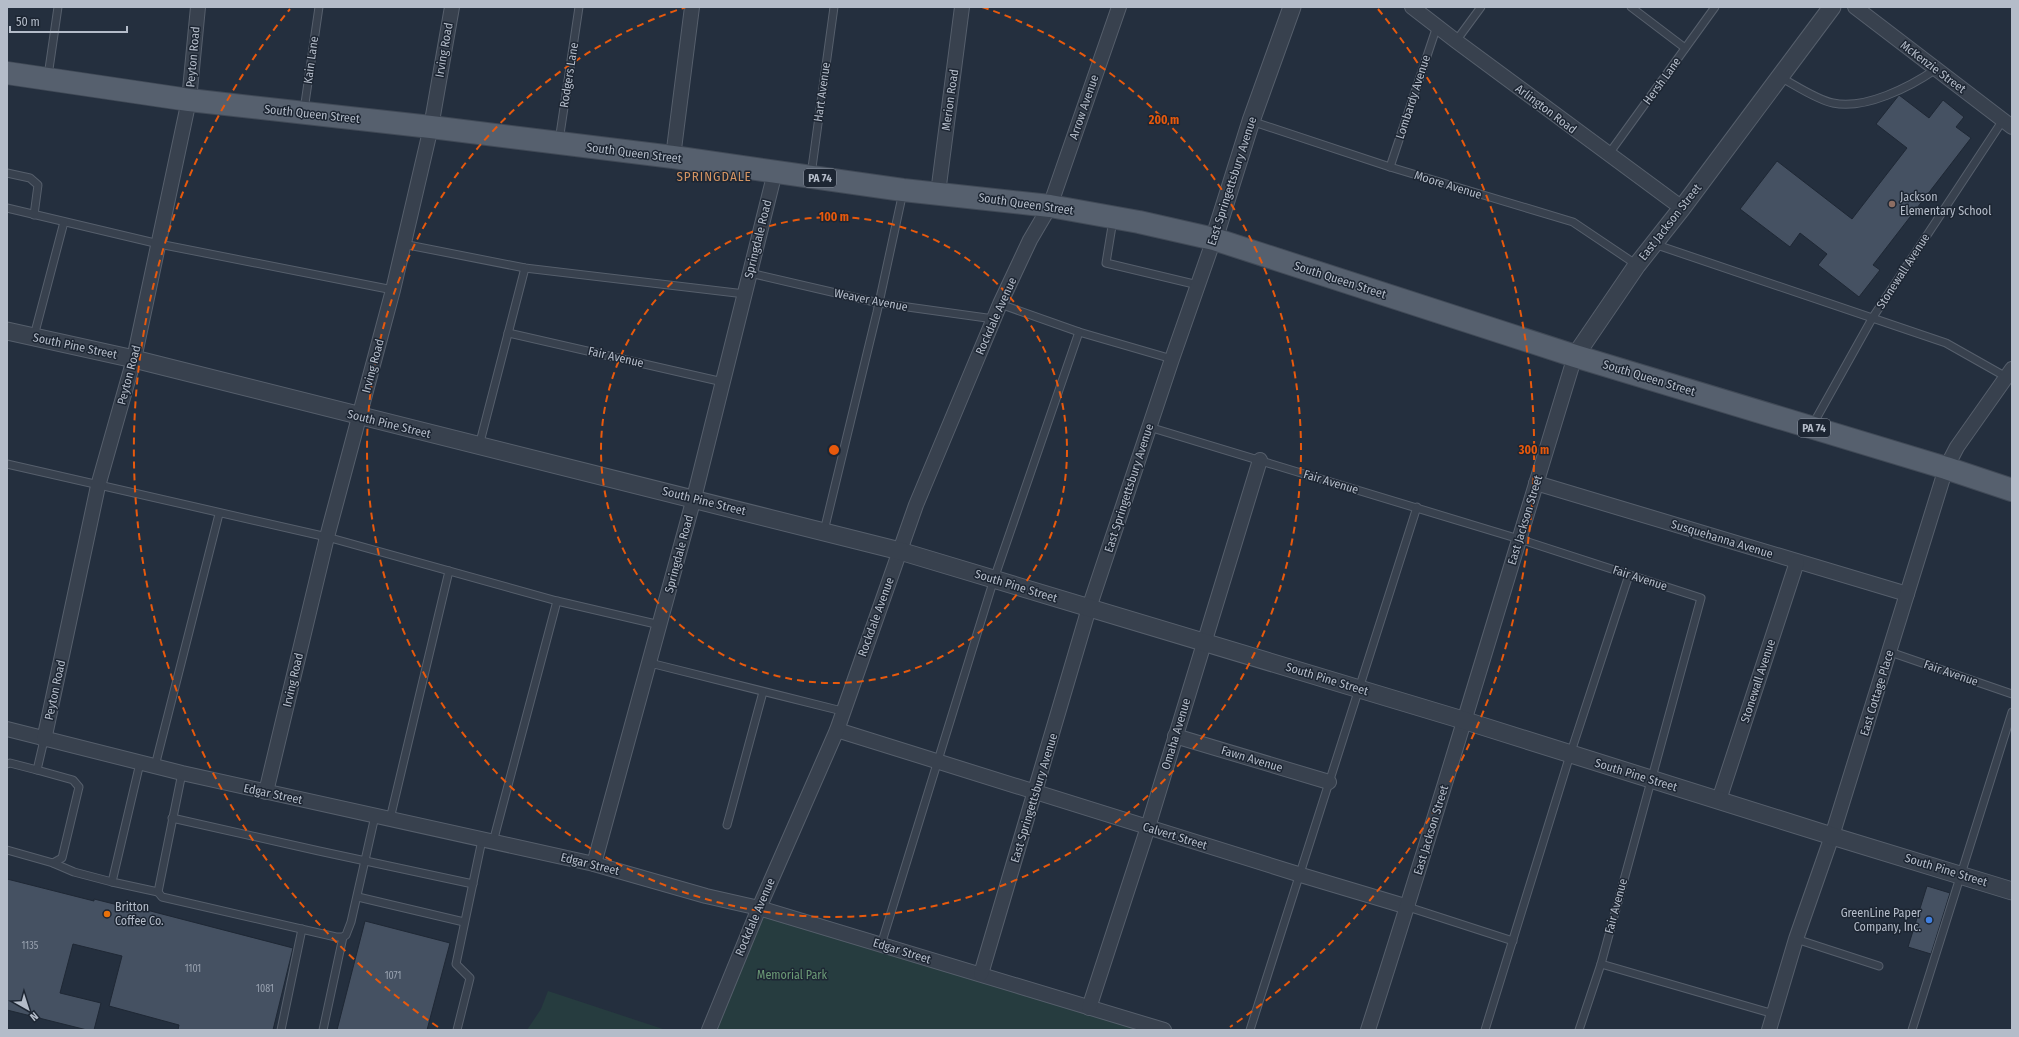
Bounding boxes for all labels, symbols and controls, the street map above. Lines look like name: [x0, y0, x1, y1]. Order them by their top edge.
scale bar: [10, 8, 127, 34]
text: 50 m: [16, 15, 40, 29]
street label: Irving Road: [432, 22, 456, 78]
street label: Peyton Road: [183, 26, 203, 88]
street label: Kain Lane: [301, 35, 321, 85]
street label: McKenzie Street: [1898, 38, 1968, 96]
street label: Rodgers Lane: [557, 41, 581, 109]
street label: Lombardy Avenue: [1393, 53, 1433, 141]
street label: Hersh Lane: [1640, 55, 1684, 107]
street label: Hart Avenue: [811, 61, 833, 123]
street label: Merion Road: [939, 68, 961, 132]
street label: Arrow Avenue: [1066, 73, 1102, 141]
street label: Arlington Road: [1513, 82, 1579, 136]
street label: South Queen Street: [264, 102, 361, 126]
text: 200 m: [1148, 113, 1179, 127]
street label: East Springettsbury Avenue: [1205, 115, 1259, 247]
street label: South Queen Street: [586, 140, 683, 166]
street label: Moore Avenue: [1413, 168, 1483, 202]
district label: SPRINGDALE: [676, 169, 752, 184]
road number: PA 74: [804, 169, 836, 187]
street label: East Jackson Street: [1636, 181, 1704, 263]
street label: South Queen Street: [978, 190, 1075, 218]
place label: Jackson Elementary School: [1900, 190, 1991, 218]
street label: Springdale Road: [742, 198, 774, 280]
marker: Jackson Elementary School: [1887, 199, 1897, 209]
text: 100 m: [819, 210, 849, 224]
street label: Stonewall Avenue: [1873, 231, 1933, 311]
street label: South Queen Street: [1292, 259, 1388, 302]
street label: Rockdale Avenue: [973, 275, 1019, 357]
street label: Weaver Avenue: [833, 286, 909, 314]
street label: South Pine Street: [32, 330, 118, 362]
street label: Irving Road: [359, 337, 387, 395]
street label: Peyton Road: [114, 344, 144, 406]
street label: Fair Avenue: [587, 344, 645, 370]
street label: South Queen Street: [1601, 357, 1697, 399]
street label: South Pine Street: [346, 407, 432, 441]
road number: PA 74: [1798, 419, 1830, 437]
street label: East Springettsbury Avenue: [1102, 422, 1156, 554]
centre of rings: [827, 443, 841, 457]
text: 300 m: [1518, 443, 1549, 457]
street label: Fair Avenue: [1302, 467, 1360, 497]
street label: East Jackson Street: [1505, 473, 1545, 567]
street label: South Pine Street: [661, 484, 747, 518]
street label: Springdale Road: [662, 513, 696, 595]
street label: Susquehanna Avenue: [1669, 517, 1775, 561]
street label: Fair Avenue: [1611, 563, 1669, 593]
street label: South Pine Street: [973, 567, 1059, 605]
street label: Rockdale Avenue: [855, 575, 897, 659]
street label: Stonewall Avenue: [1738, 637, 1778, 725]
street label: East Cottage Place: [1857, 648, 1897, 738]
street label: Irving Road: [280, 651, 306, 709]
street label: Fair Avenue: [1922, 657, 1980, 689]
street label: Peyton Road: [42, 659, 68, 721]
street label: South Pine Street: [1284, 660, 1370, 698]
street label: Omaha Avenue: [1159, 697, 1193, 771]
street label: East Springettsbury Avenue: [1008, 732, 1060, 864]
street label: Fawn Avenue: [1220, 743, 1284, 775]
street label: South Pine Street: [1593, 756, 1679, 794]
street label: Edgar Street: [242, 781, 304, 807]
street label: East Jackson Street: [1411, 783, 1451, 877]
street label: Calvert Street: [1141, 820, 1209, 852]
street label: Edgar Street: [559, 850, 621, 878]
street label: South Pine Street: [1903, 851, 1989, 889]
street label: Rockdale Avenue: [732, 876, 778, 958]
street label: Fair Avenue: [1602, 877, 1630, 935]
place label: Britton Coffee Co.: [115, 900, 164, 928]
place label: GreenLine Paper Company, Inc.: [1841, 906, 1922, 934]
marker: Britton Coffee Co.: [102, 909, 112, 919]
marker: GreenLine Paper Company, Inc.: [1924, 915, 1934, 925]
street label: Edgar Street: [871, 936, 933, 966]
house number: 1135: [22, 940, 39, 952]
house number: 1101: [185, 963, 201, 975]
park label: Memorial Park: [757, 968, 828, 982]
house number: 1071: [385, 970, 401, 982]
house number: 1081: [256, 983, 274, 995]
north arrow: [8, 989, 48, 1029]
text: N: [27, 1009, 41, 1024]

